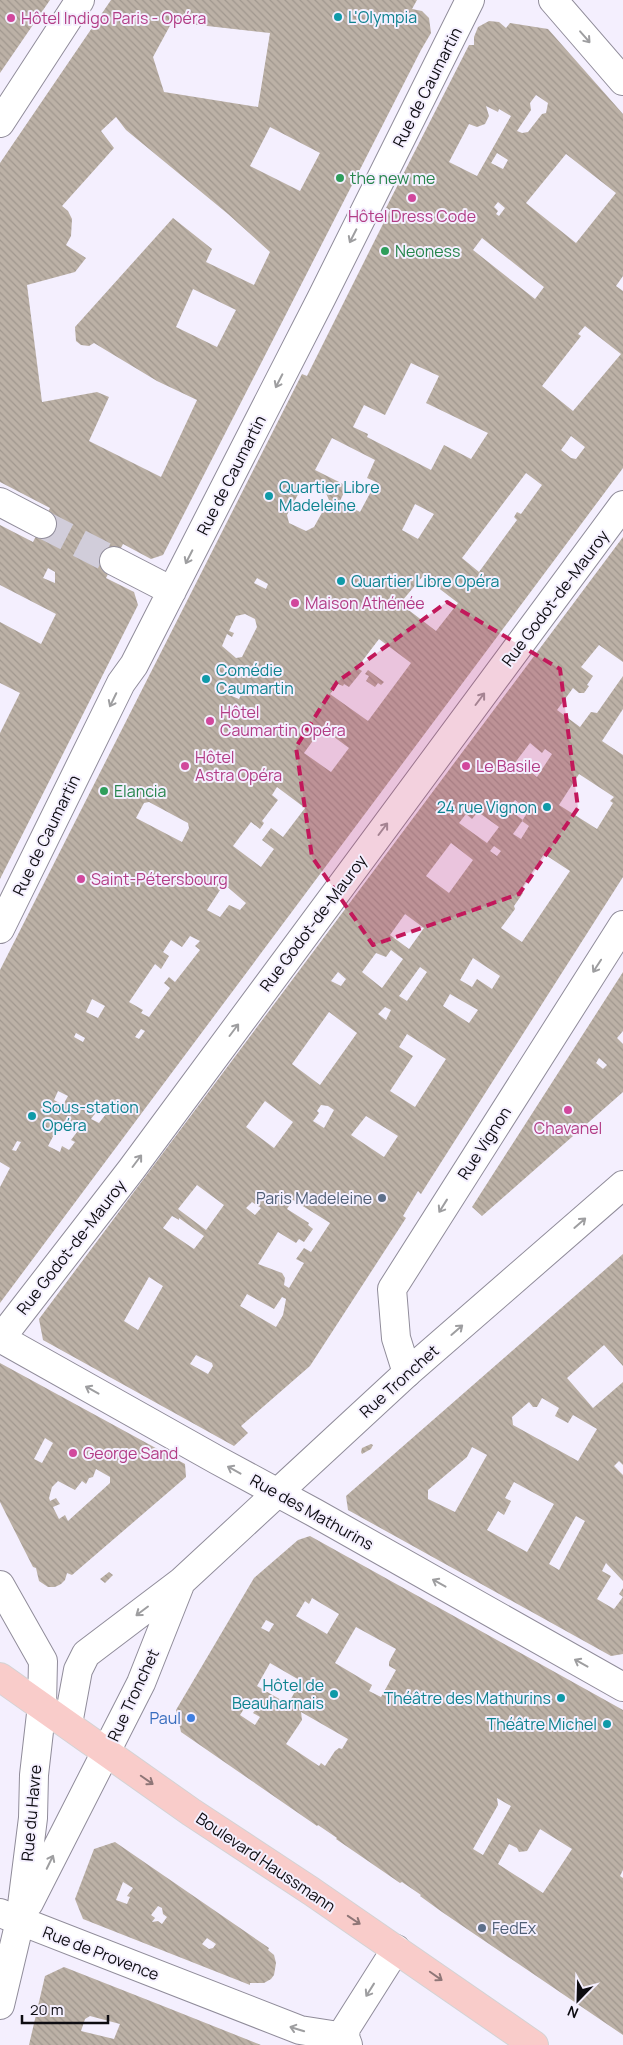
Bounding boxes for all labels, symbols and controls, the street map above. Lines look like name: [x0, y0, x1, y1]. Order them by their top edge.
place label: L'Olympia: [348, 6, 417, 28]
place label: Hôtel Indigo Paris - Opéra: [21, 7, 206, 29]
marker: L'Olympia: [332, 11, 344, 23]
marker: Hôtel Indigo Paris - Opéra: [5, 12, 17, 24]
street label: Rue de Caumartin: [387, 23, 467, 151]
one-way arrow: [579, 30, 591, 43]
place label: the new me: [350, 167, 435, 189]
marker: the new me: [334, 172, 346, 184]
marker: Hôtel Dress Code: [406, 192, 418, 204]
place label: Hôtel Dress Code: [348, 205, 476, 227]
one-way arrow: [348, 228, 357, 243]
place label: Neoness: [395, 240, 460, 262]
marker: Neoness: [379, 245, 391, 257]
one-way arrow: [274, 373, 283, 388]
street label: Rue de Caumartin: [191, 411, 271, 539]
place label: Quartier Libre Madeleine: [279, 476, 380, 516]
marker: Quartier Libre Madeleine: [263, 490, 275, 502]
street label: Rue Godot-de-Mauroy: [496, 525, 614, 671]
one-way arrow: [184, 549, 193, 564]
place label: Quartier Libre Opéra: [351, 570, 499, 592]
marker: Quartier Libre Opéra: [335, 575, 347, 587]
place label: Maison Athénée: [305, 592, 425, 614]
marker: Maison Athénée: [289, 597, 301, 609]
place label: Comédie Caumartin: [216, 659, 294, 699]
marker: Comédie Caumartin: [200, 673, 212, 685]
one-way arrow: [108, 692, 117, 707]
one-way arrow: [474, 693, 485, 706]
place label: Hôtel Caumartin Opéra: [220, 701, 346, 741]
marker: Hôtel Caumartin Opéra: [204, 715, 216, 727]
place label: Hôtel Astra Opéra: [195, 746, 282, 786]
place label: Le Basile: [476, 755, 541, 777]
marker: Hôtel Astra Opéra: [179, 760, 191, 772]
marker: Le Basile: [460, 760, 472, 772]
street label: Rue de Caumartin: [7, 771, 85, 899]
place label: Elancia: [114, 780, 166, 802]
marker: Elancia: [98, 785, 110, 797]
place label: 24 rue Vignon: [437, 796, 537, 818]
marker: 24 rue Vignon: [541, 801, 553, 813]
one-way arrow: [378, 822, 388, 836]
street label: Rue Godot-de-Mauroy: [254, 850, 372, 996]
place label: Saint-Pétersbourg: [91, 868, 228, 890]
marker: Saint-Pétersbourg: [75, 873, 87, 885]
one-way arrow: [591, 959, 601, 973]
one-way arrow: [229, 1023, 239, 1037]
place label: Sous-station Opéra: [42, 1096, 139, 1136]
street label: Rue Vignon: [452, 1102, 516, 1184]
marker: Chavanel: [562, 1104, 574, 1116]
marker: Sous-station Opéra: [26, 1110, 38, 1122]
place label: Chavanel: [534, 1117, 602, 1139]
one-way arrow: [132, 1154, 142, 1168]
street label: Rue Godot-de-Mauroy: [11, 1175, 131, 1319]
place label: Paris Madeleine: [256, 1187, 372, 1209]
marker: Paris Madeleine: [376, 1192, 388, 1204]
one-way arrow: [438, 1199, 448, 1213]
one-way arrow: [573, 1217, 586, 1229]
one-way arrow: [450, 1324, 463, 1335]
street label: Rue Tronchet: [355, 1340, 443, 1422]
one-way arrow: [85, 1385, 100, 1395]
place label: George Sand: [83, 1442, 178, 1464]
marker: George Sand: [67, 1447, 79, 1459]
one-way arrow: [227, 1464, 242, 1474]
street label: Rue des Mathurins: [246, 1469, 378, 1555]
one-way arrow: [432, 1577, 447, 1587]
one-way arrow: [136, 1606, 149, 1617]
street label: Rue Tronchet: [102, 1645, 164, 1745]
one-way arrow: [574, 1657, 588, 1667]
place label: Hôtel de Beauharnais: [232, 1674, 324, 1714]
place label: Théâtre des Mathurins: [384, 1687, 551, 1709]
marker: Hôtel de Beauharnais: [328, 1688, 340, 1700]
marker: Théâtre des Mathurins: [555, 1692, 567, 1704]
place label: Paul: [150, 1707, 181, 1729]
marker: Paul: [185, 1712, 197, 1724]
place label: Théâtre Michel: [487, 1713, 597, 1735]
marker: Théâtre Michel: [601, 1718, 613, 1730]
street label: Rue du Havre: [16, 1764, 46, 1862]
one-way arrow: [139, 1775, 153, 1785]
street label: Boulevard Haussmann: [192, 1807, 340, 1917]
one-way arrow: [45, 1855, 55, 1870]
one-way arrow: [347, 1915, 361, 1925]
place label: FedEx: [492, 1917, 537, 1939]
street label: Rue de Provence: [40, 1921, 162, 1985]
marker: FedEx: [476, 1922, 488, 1934]
one-way arrow: [429, 1971, 443, 1981]
north arrow: [553, 1975, 603, 2025]
one-way arrow: [365, 1983, 375, 1997]
scale bar: [22, 1992, 109, 2024]
text: 20 m: [30, 1999, 63, 2020]
text: N: [564, 2002, 581, 2023]
one-way arrow: [290, 2023, 306, 2033]

